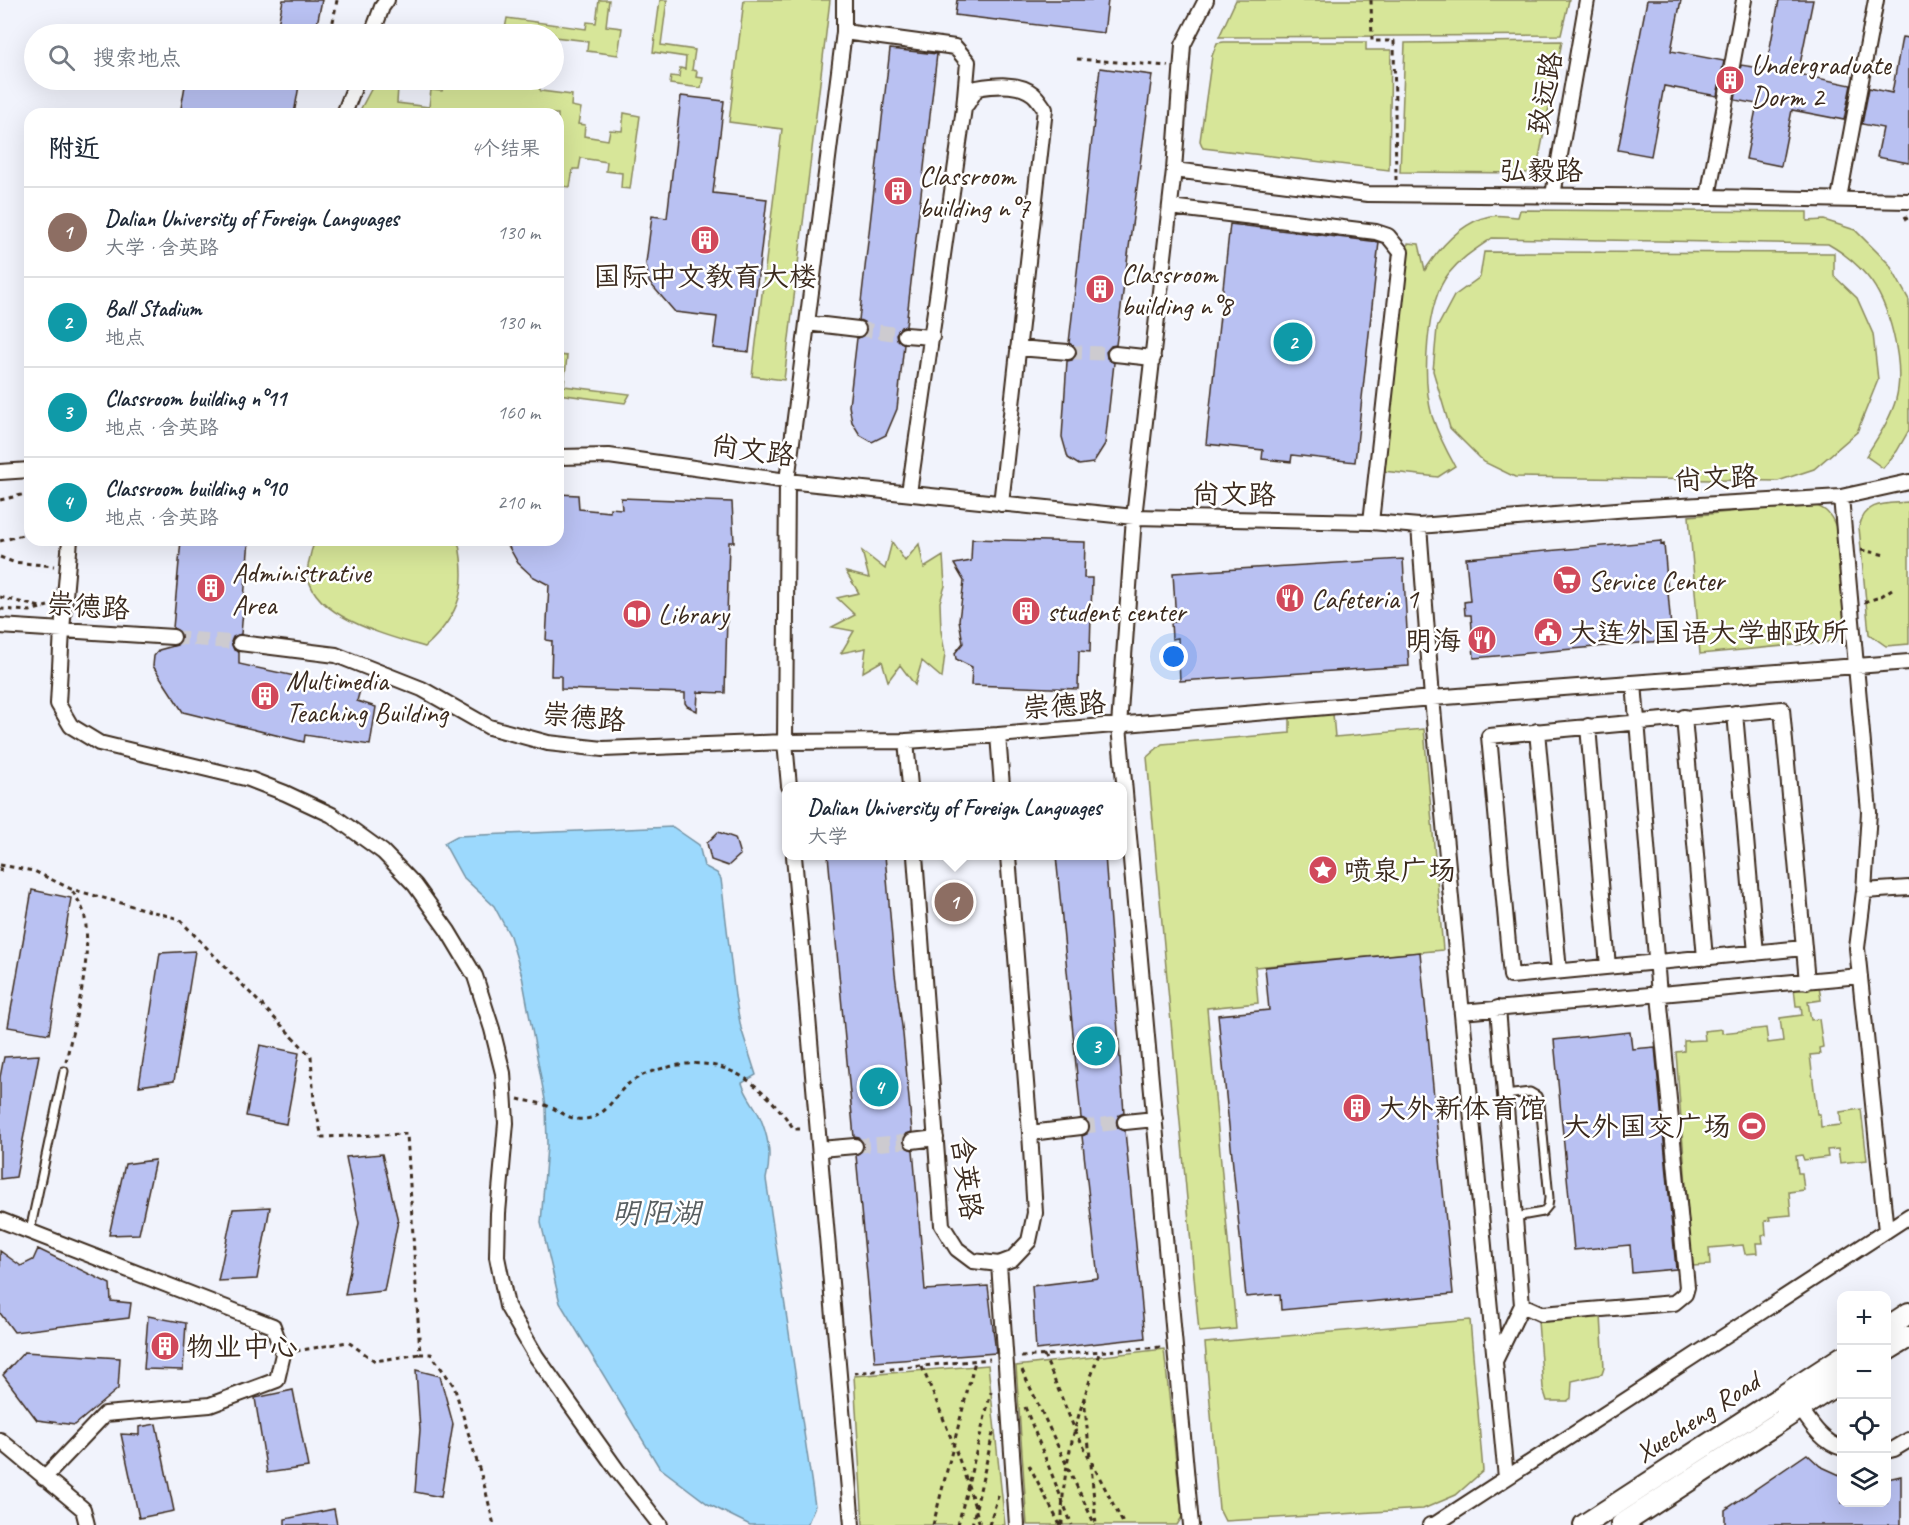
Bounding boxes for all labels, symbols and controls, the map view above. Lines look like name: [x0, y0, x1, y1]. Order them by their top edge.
search box: [24, 24, 564, 90]
icon: search: [45, 41, 78, 74]
text: 搜索地点: [93, 44, 181, 72]
place label: Undergraduate Dorm 2: [1751, 47, 1892, 114]
street label: 致远路: [1520, 49, 1570, 137]
building icon: Undergraduate Dorm 2: [1714, 64, 1746, 96]
text: 附近: [48, 132, 100, 165]
text: 4个结果: [471, 136, 540, 161]
street label: 弘毅路: [1499, 153, 1583, 188]
place label: Classroom building n°7: [919, 158, 1031, 225]
building icon: Classroom building n°7: [882, 175, 914, 207]
text: Dalian University of Foreign Languages: [105, 205, 399, 233]
text: 1: [63, 220, 72, 245]
text: 130 m: [497, 220, 540, 245]
building icon: 国际中文教育大楼: [689, 224, 721, 256]
text: 大学 · 含英路: [105, 235, 218, 260]
place label: Classroom building n°8: [1121, 256, 1234, 323]
place label: 国际中文教育大楼: [593, 259, 817, 294]
building icon: Classroom building n°8: [1084, 273, 1116, 305]
text: Ball Stadium: [105, 295, 201, 323]
text: 2: [63, 310, 72, 335]
text: 130 m: [497, 310, 540, 335]
pin: 2: [1274, 320, 1312, 364]
text: 地点: [105, 325, 145, 350]
text: Classroom building n°11: [105, 385, 286, 413]
text: 3: [63, 400, 72, 425]
text: 160 m: [497, 400, 540, 425]
text: 地点 · 含英路: [105, 415, 218, 440]
street label: 尚文路: [709, 427, 797, 473]
street label: 尚文路: [1673, 458, 1759, 498]
text: Classroom building n°10: [105, 475, 286, 503]
street label: 尚文路: [1192, 476, 1276, 512]
text: 4: [63, 490, 72, 515]
text: 210 m: [497, 490, 540, 515]
text: 地点 · 含英路: [105, 505, 218, 530]
place label: Administrative Area: [232, 555, 373, 622]
place label: Service Center: [1588, 563, 1726, 598]
supermarket icon: Service Center: [1551, 564, 1583, 596]
building icon: Administrative Area: [195, 572, 227, 604]
place label: Cafeteria 1: [1311, 581, 1419, 616]
restaurant icon: Cafeteria 1: [1274, 582, 1306, 614]
street label: 崇德路: [45, 586, 131, 626]
place label: student center: [1047, 594, 1187, 629]
building icon: student center: [1010, 595, 1042, 627]
place label: Library: [658, 597, 731, 632]
library icon: Library: [621, 598, 653, 630]
place label: 大连外国语大学邮政所: [1569, 615, 1849, 650]
public building icon: 大连外国语大学邮政所: [1532, 616, 1564, 648]
place label: 明海: [1405, 623, 1461, 658]
restaurant icon: 明海: [1466, 624, 1498, 656]
your location: [1159, 642, 1188, 671]
place label: Multimedia Teaching Building: [286, 663, 450, 730]
building icon: Multimedia Teaching Building: [249, 680, 281, 712]
street label: 崇德路: [1021, 685, 1107, 725]
street label: 崇德路: [541, 696, 627, 738]
popup: [782, 782, 1127, 860]
text: Dalian University of Foreign Languages: [808, 794, 1101, 822]
text: 大学: [808, 824, 848, 849]
place label: 喷泉广场: [1344, 853, 1456, 888]
place icon: 喷泉广场: [1307, 854, 1339, 886]
pin: 1: [934, 880, 974, 924]
pin: 3: [1076, 1024, 1116, 1068]
pin: 4: [860, 1064, 898, 1110]
place label: 大外新体育馆: [1378, 1091, 1546, 1126]
building icon: 大外新体育馆: [1341, 1092, 1373, 1124]
place label: 大外国交广场: [1563, 1109, 1731, 1144]
sports icon: 大外国交广场: [1736, 1110, 1768, 1142]
street label: 含英路: [945, 1134, 989, 1222]
water label: 明阳湖: [611, 1194, 704, 1232]
map controls: [1837, 1291, 1891, 1507]
button: +: [1837, 1291, 1891, 1345]
place label: 物业中心: [186, 1329, 298, 1364]
building icon: 物业中心: [149, 1330, 181, 1362]
button: −: [1837, 1345, 1891, 1399]
street label: Xuecheng Road: [1628, 1362, 1769, 1470]
button: locate: [1837, 1399, 1891, 1453]
button: layers: [1837, 1453, 1891, 1507]

